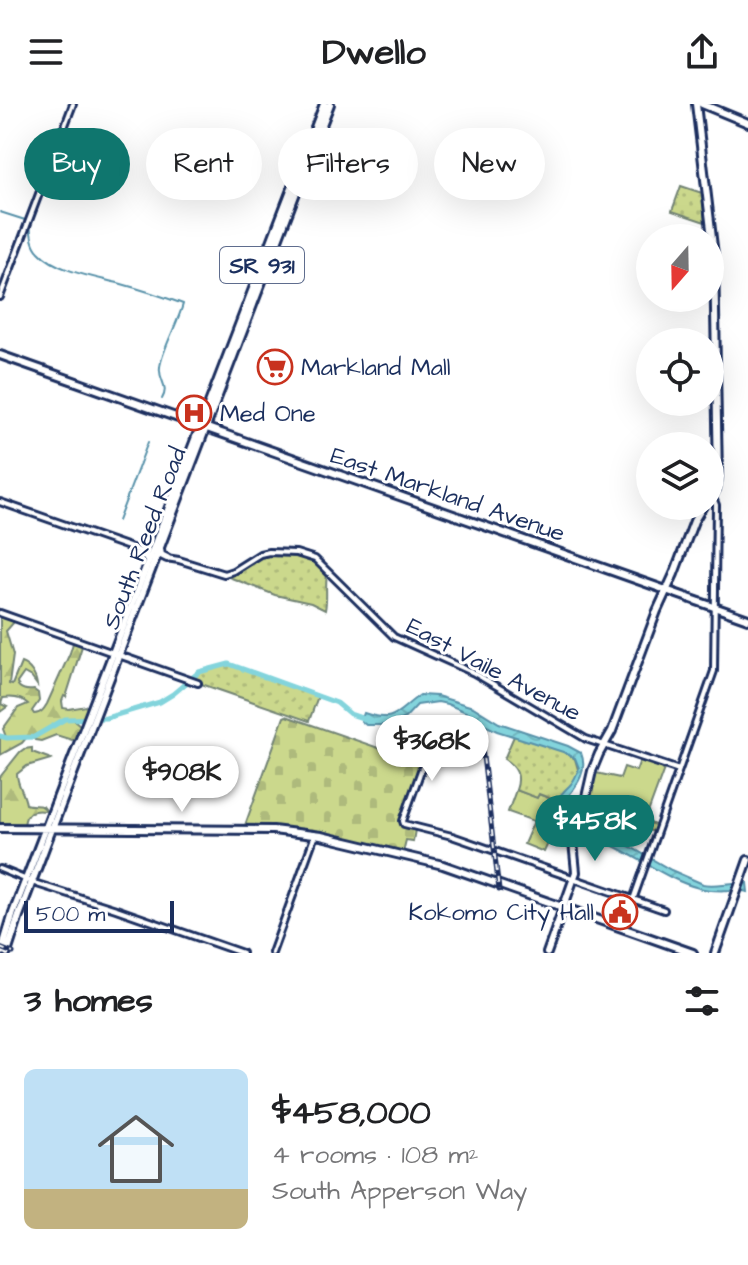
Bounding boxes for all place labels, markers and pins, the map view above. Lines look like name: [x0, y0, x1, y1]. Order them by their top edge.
supermarket icon: Markland Mall: [256, 348, 294, 386]
place label: Markland Mall: [301, 351, 451, 385]
hospital icon: Med One: [175, 394, 213, 432]
place label: Med One: [220, 397, 316, 431]
pin: $368K: [376, 715, 488, 783]
pin: $908K: [126, 746, 238, 814]
pin: $458K: [539, 795, 651, 863]
public building icon: Kokomo City Hall: [601, 893, 639, 931]
place label: Kokomo City Hall: [409, 896, 594, 931]

